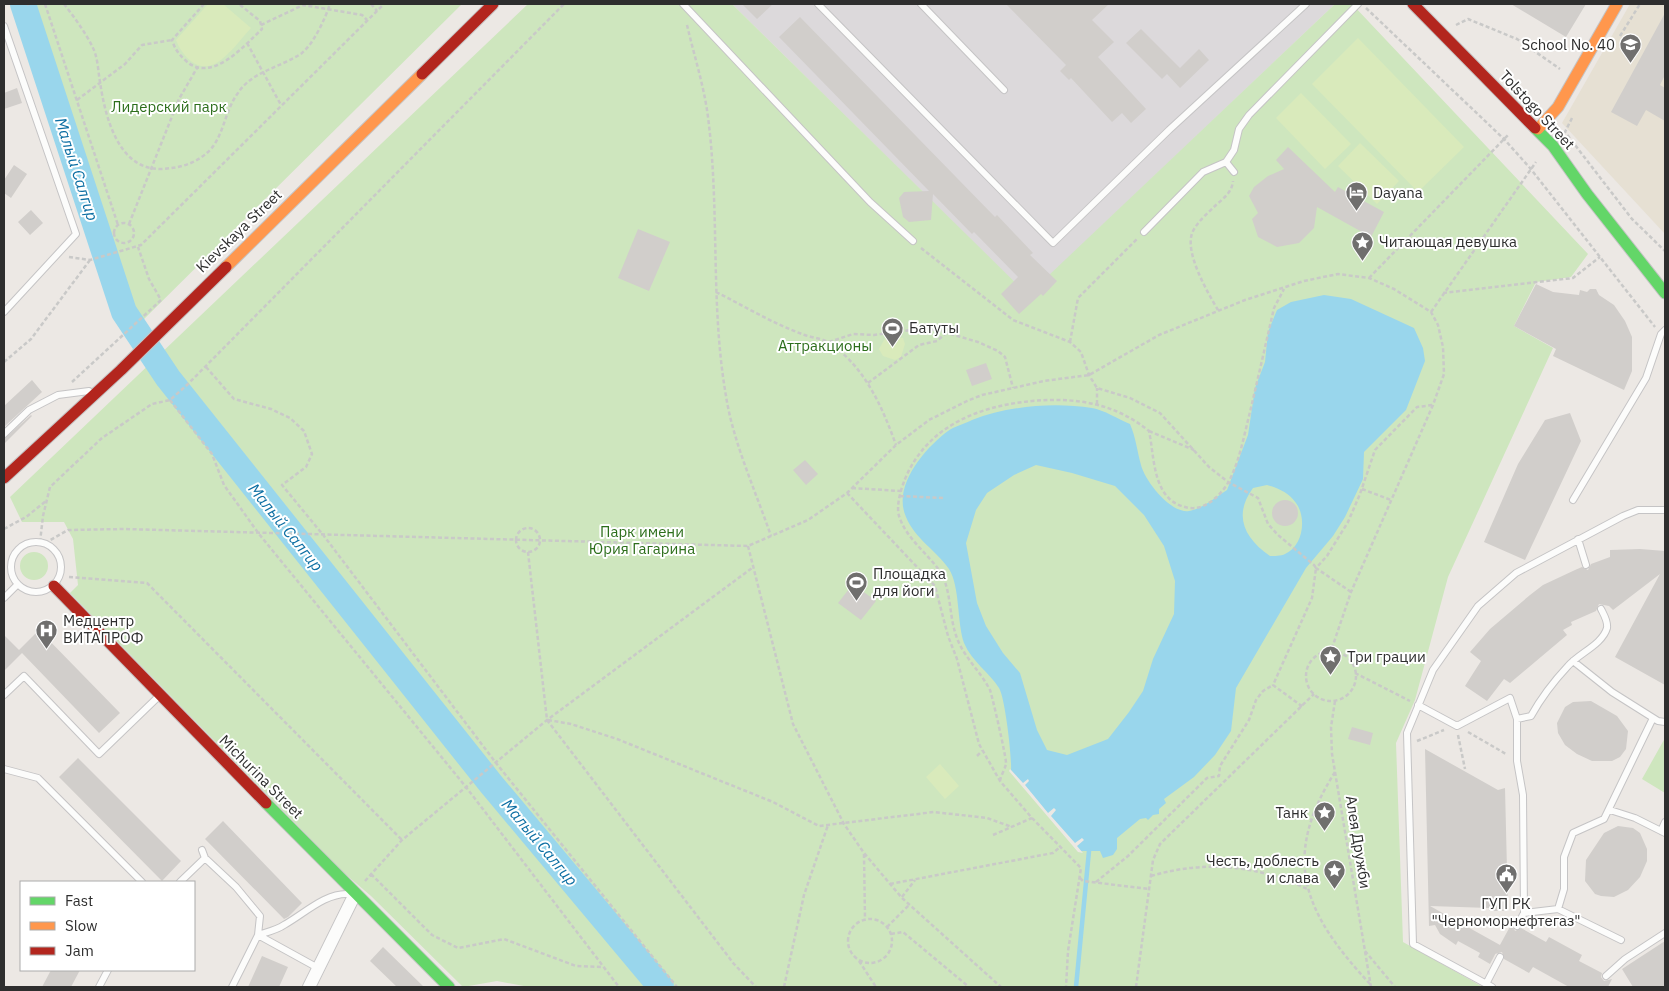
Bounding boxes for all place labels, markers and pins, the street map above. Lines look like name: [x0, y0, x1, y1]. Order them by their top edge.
school or university icon: School No. 40: [1619, 33, 1643, 64]
place label: School No. 40: [1521, 35, 1615, 54]
hotel icon: Dayana: [1345, 181, 1369, 212]
place label: Dayana: [1373, 183, 1423, 202]
place icon: Читающая девушка: [1351, 230, 1375, 261]
place label: Читающая девушка: [1379, 232, 1517, 251]
sports icon: Батуты: [881, 316, 905, 347]
place label: Батуты: [909, 318, 959, 337]
place label: Площадка для йоги: [873, 564, 946, 600]
sports icon: Площадка для йоги: [845, 571, 869, 602]
place label: Медцентр ВИТАПРОФ: [63, 611, 143, 647]
hospital icon: Медцентр ВИТАПРОФ: [35, 618, 59, 649]
place icon: Три грации: [1319, 645, 1343, 676]
place label: Три грации: [1347, 647, 1426, 666]
place icon: Танк: [1312, 801, 1336, 832]
place label: Танк: [1275, 803, 1308, 822]
place label: Честь, доблесть и слава: [1206, 851, 1319, 887]
place icon: Честь, доблесть и слава: [1323, 858, 1347, 889]
public building icon: ГУП РК "Черноморнефтегаз": [1494, 863, 1518, 894]
place label: ГУП РК "Черноморнефтегаз": [1431, 894, 1581, 930]

